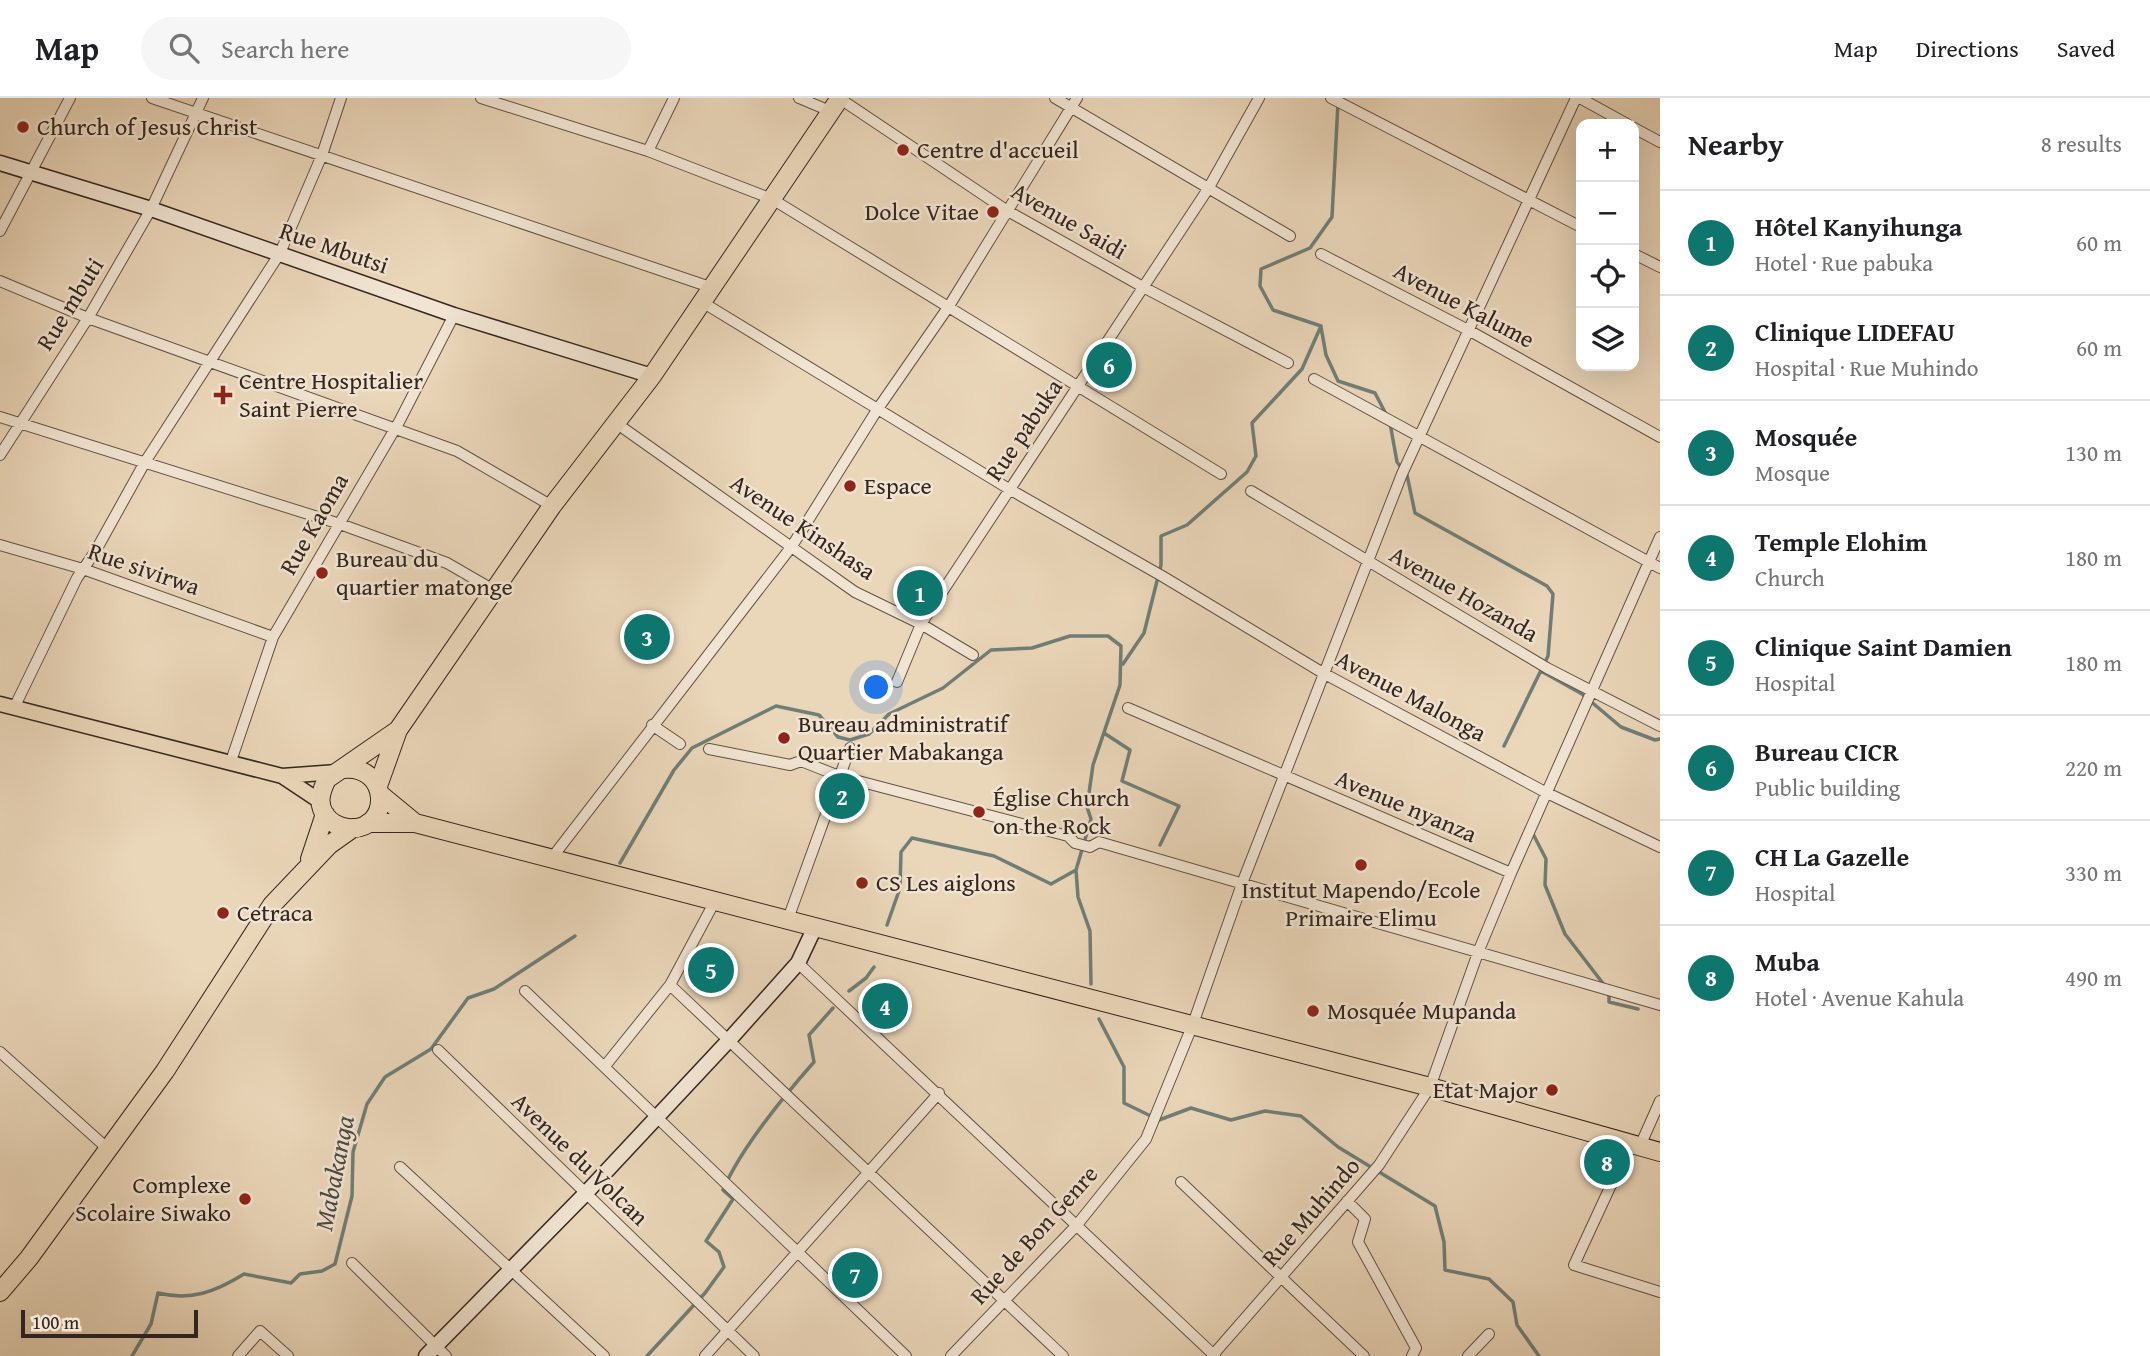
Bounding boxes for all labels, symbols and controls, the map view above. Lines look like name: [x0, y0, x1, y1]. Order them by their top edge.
search box: [141, 17, 631, 80]
text: Map: [35, 24, 99, 72]
icon: search: [165, 29, 203, 67]
text: Search here: [221, 29, 349, 68]
text: Map: [1834, 31, 1878, 66]
text: Directions: [1916, 31, 2019, 66]
text: Saved: [2057, 31, 2115, 66]
place label: Church of Jesus Christ: [37, 109, 258, 144]
marker: Church of Jesus Christ: [15, 119, 31, 135]
map controls: [1576, 119, 1639, 371]
button: +: [1576, 119, 1639, 182]
text: Nearby: [1688, 122, 1784, 166]
text: 8 results: [2041, 127, 2122, 160]
place label: Centre d'accueil: [917, 132, 1079, 167]
marker: Centre d'accueil: [895, 142, 911, 158]
street label: Avenue Saidi: [1005, 173, 1134, 268]
button: −: [1576, 182, 1639, 245]
place label: Dolce Vitae: [865, 194, 979, 229]
marker: Dolce Vitae: [985, 204, 1001, 220]
text: Hôtel Kanyihunga: [1755, 207, 1962, 246]
street label: Rue Mbutsi: [275, 213, 394, 283]
text: 1: [1705, 226, 1717, 259]
text: 60 m: [2076, 226, 2122, 259]
button: locate: [1576, 245, 1639, 308]
text: Hotel · Rue pabuka: [1755, 246, 1933, 279]
street label: Rue mbuti: [27, 250, 112, 357]
street label: Avenue Kalume: [1388, 253, 1541, 356]
button: layers: [1576, 308, 1639, 371]
text: Clinique LIDEFAU: [1755, 312, 1955, 351]
text: 2: [1705, 331, 1717, 364]
text: 60 m: [2076, 331, 2122, 364]
pin: 6: [1086, 339, 1132, 391]
text: Hospital · Rue Muhindo: [1755, 351, 1979, 384]
place label: Centre Hospitalier Saint Pierre: [239, 363, 423, 426]
street label: Rue pabuka: [976, 371, 1071, 488]
marker: Centre Hospitalier Saint Pierre: [213, 385, 233, 405]
text: Mosquée: [1755, 417, 1857, 456]
text: 3: [1705, 436, 1717, 469]
text: 130 m: [2065, 436, 2122, 469]
text: Mosque: [1755, 456, 1830, 489]
street label: Avenue Kinshasa: [724, 465, 884, 589]
street label: Rue Kaoma: [270, 466, 357, 581]
place label: Espace: [864, 468, 932, 503]
marker: Espace: [842, 478, 858, 494]
text: Temple Elohim: [1755, 522, 1927, 561]
street label: Rue sivirwa: [84, 533, 205, 604]
street label: Avenue Hozanda: [1383, 537, 1546, 651]
place label: Bureau du quartier matonge: [336, 541, 513, 604]
text: 4: [1705, 541, 1717, 574]
text: 180 m: [2065, 541, 2122, 574]
text: Church: [1755, 561, 1825, 594]
marker: Bureau du quartier matonge: [314, 565, 330, 581]
pin: 1: [897, 567, 943, 619]
pin: 3: [624, 611, 670, 663]
text: Clinique Saint Damien: [1755, 627, 2012, 666]
street label: Avenue Malonga: [1330, 641, 1493, 750]
text: 5: [1705, 646, 1717, 679]
text: 180 m: [2065, 646, 2122, 679]
text: Hospital: [1755, 666, 1835, 699]
your location: [859, 670, 893, 704]
place label: Bureau administratif Quartier Mabakanga: [798, 706, 1010, 769]
marker: Bureau administratif Quartier Mabakanga: [776, 730, 792, 746]
text: Bureau CICR: [1755, 732, 1899, 771]
text: 6: [1705, 751, 1717, 784]
text: 220 m: [2065, 751, 2122, 784]
street label: Avenue nyanza: [1330, 760, 1483, 851]
pin: 2: [819, 770, 865, 822]
text: Public building: [1755, 771, 1900, 804]
place label: Église Church on the Rock: [993, 780, 1130, 843]
marker: Église Church on the Rock: [971, 804, 987, 820]
text: CH La Gazelle: [1755, 837, 1909, 876]
text: 7: [1705, 856, 1717, 889]
text: 330 m: [2065, 856, 2122, 889]
marker: Institut Mapendo/Ecole Primaire Elimu: [1353, 857, 1369, 873]
place label: CS Les aiglons: [876, 865, 1016, 900]
place label: Institut Mapendo/Ecole Primaire Elimu: [1242, 872, 1480, 935]
marker: CS Les aiglons: [854, 875, 870, 891]
text: Hospital: [1755, 876, 1835, 909]
place label: Cetraca: [237, 895, 313, 930]
marker: Cetraca: [215, 905, 231, 921]
text: Muba: [1755, 942, 1820, 981]
pin: 5: [688, 944, 734, 996]
text: 8: [1705, 961, 1717, 994]
text: 490 m: [2065, 961, 2122, 994]
pin: 4: [862, 980, 908, 1032]
text: Hotel · Avenue Kahula: [1755, 981, 1964, 1014]
place label: Mosquée Mupanda: [1327, 993, 1517, 1028]
marker: Mosquée Mupanda: [1305, 1003, 1321, 1019]
place label: Etat Major: [1433, 1072, 1538, 1107]
marker: Etat Major: [1544, 1082, 1560, 1098]
street label: Avenue du Volcan: [504, 1084, 657, 1234]
water label: Mabakanga: [303, 1112, 364, 1234]
pin: 8: [1584, 1136, 1630, 1188]
street label: Rue Muhindo: [1253, 1149, 1368, 1274]
street label: Rue de Bon Genre: [961, 1157, 1106, 1312]
place label: Complexe Scolaire Siwako: [75, 1167, 231, 1230]
marker: Complexe Scolaire Siwako: [237, 1191, 253, 1207]
pin: 7: [832, 1249, 878, 1301]
scale bar: [21, 1307, 198, 1339]
text: 100 m: [32, 1308, 79, 1336]

